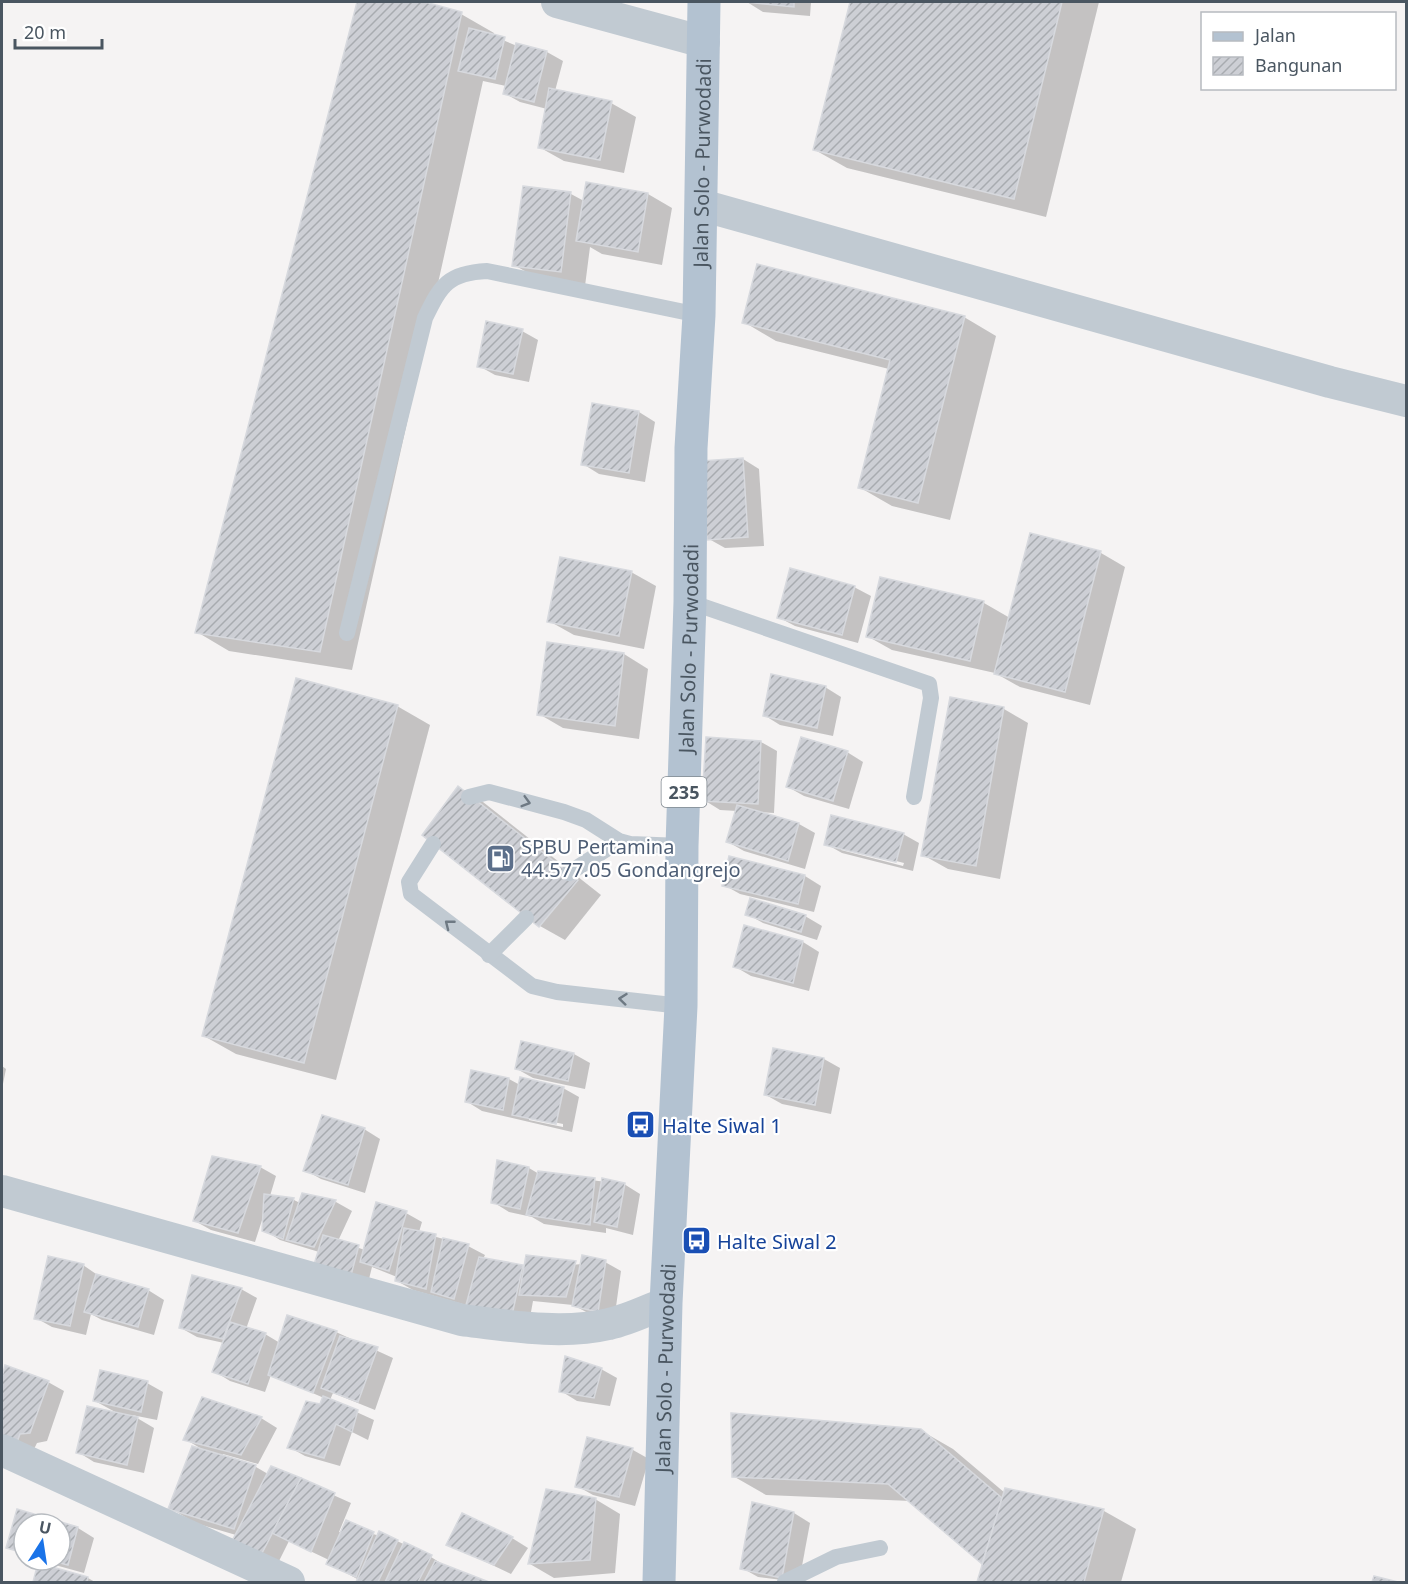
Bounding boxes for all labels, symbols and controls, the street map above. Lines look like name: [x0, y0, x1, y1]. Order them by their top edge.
scale bar: [15, 12, 102, 50]
legend: [1201, 12, 1396, 90]
text: 20 m: [24, 20, 66, 44]
text: Jalan: [1253, 23, 1296, 47]
text: Bangunan: [1255, 53, 1342, 77]
street label: Jalan Solo - Purwodadi: [686, 58, 717, 270]
street label: Jalan Solo - Purwodadi: [671, 544, 704, 756]
road number: 235: [662, 777, 706, 807]
one-way arrow: [520, 795, 530, 807]
place label: SPBU Pertamina 44.577.05 Gondangrejo: [521, 833, 741, 883]
fuel station icon: SPBU Pertamina 44.577.05 Gondangrejo: [484, 842, 516, 874]
one-way arrow: [445, 921, 456, 932]
one-way arrow: [618, 993, 627, 1006]
bus stop icon: Halte Siwal 1: [625, 1109, 657, 1141]
place label: Halte Siwal 1: [662, 1112, 782, 1139]
bus stop icon: Halte Siwal 2: [680, 1225, 712, 1257]
place label: Halte Siwal 2: [717, 1228, 837, 1255]
street label: Jalan Solo - Purwodadi: [648, 1263, 681, 1475]
north arrow: [12, 1512, 72, 1572]
text: U: [37, 1515, 53, 1539]

